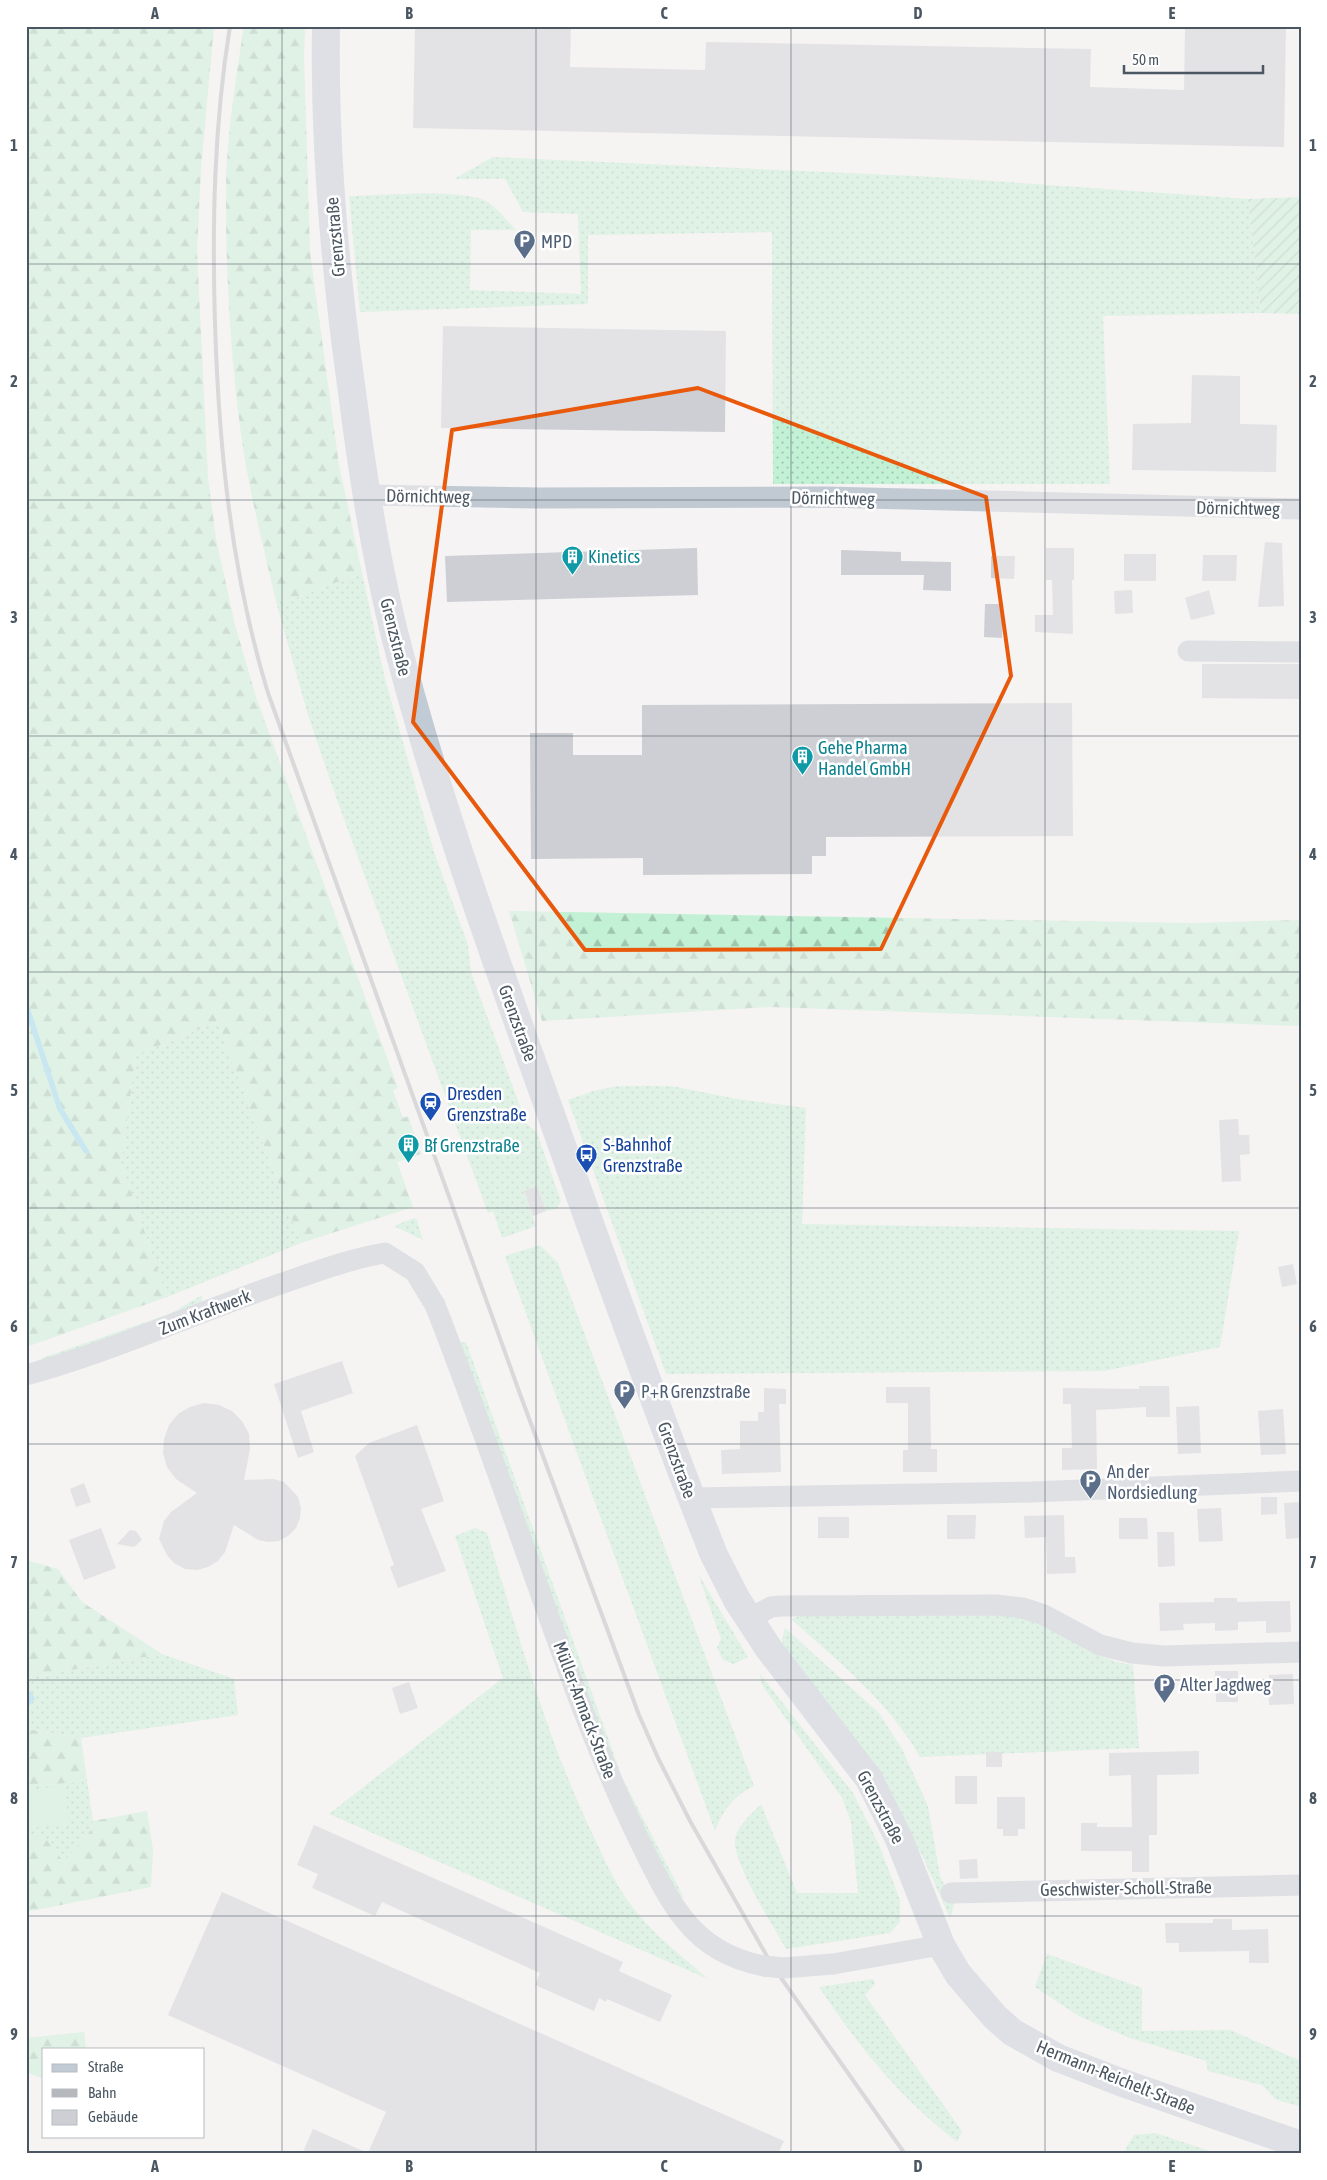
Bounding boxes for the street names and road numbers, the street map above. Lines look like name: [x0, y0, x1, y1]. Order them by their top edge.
street label: Grenzstraße: [321, 196, 349, 278]
street label: Dörnichtweg: [386, 485, 470, 507]
street label: Dörnichtweg: [791, 487, 875, 509]
street label: Dörnichtweg: [1196, 497, 1280, 519]
street label: Grenzstraße: [376, 596, 416, 678]
street label: Grenzstraße: [494, 982, 542, 1064]
street label: Zum Kraftwerk: [156, 1285, 254, 1339]
street label: Grenzstraße: [653, 1419, 701, 1501]
street label: Müller-Armack-Straße: [549, 1638, 621, 1782]
street label: Grenzstraße: [853, 1767, 909, 1847]
street label: Geschwister-Scholl-Straße: [1040, 1876, 1212, 1900]
street label: Hermann-Reichelt-Straße: [1034, 2036, 1198, 2118]

